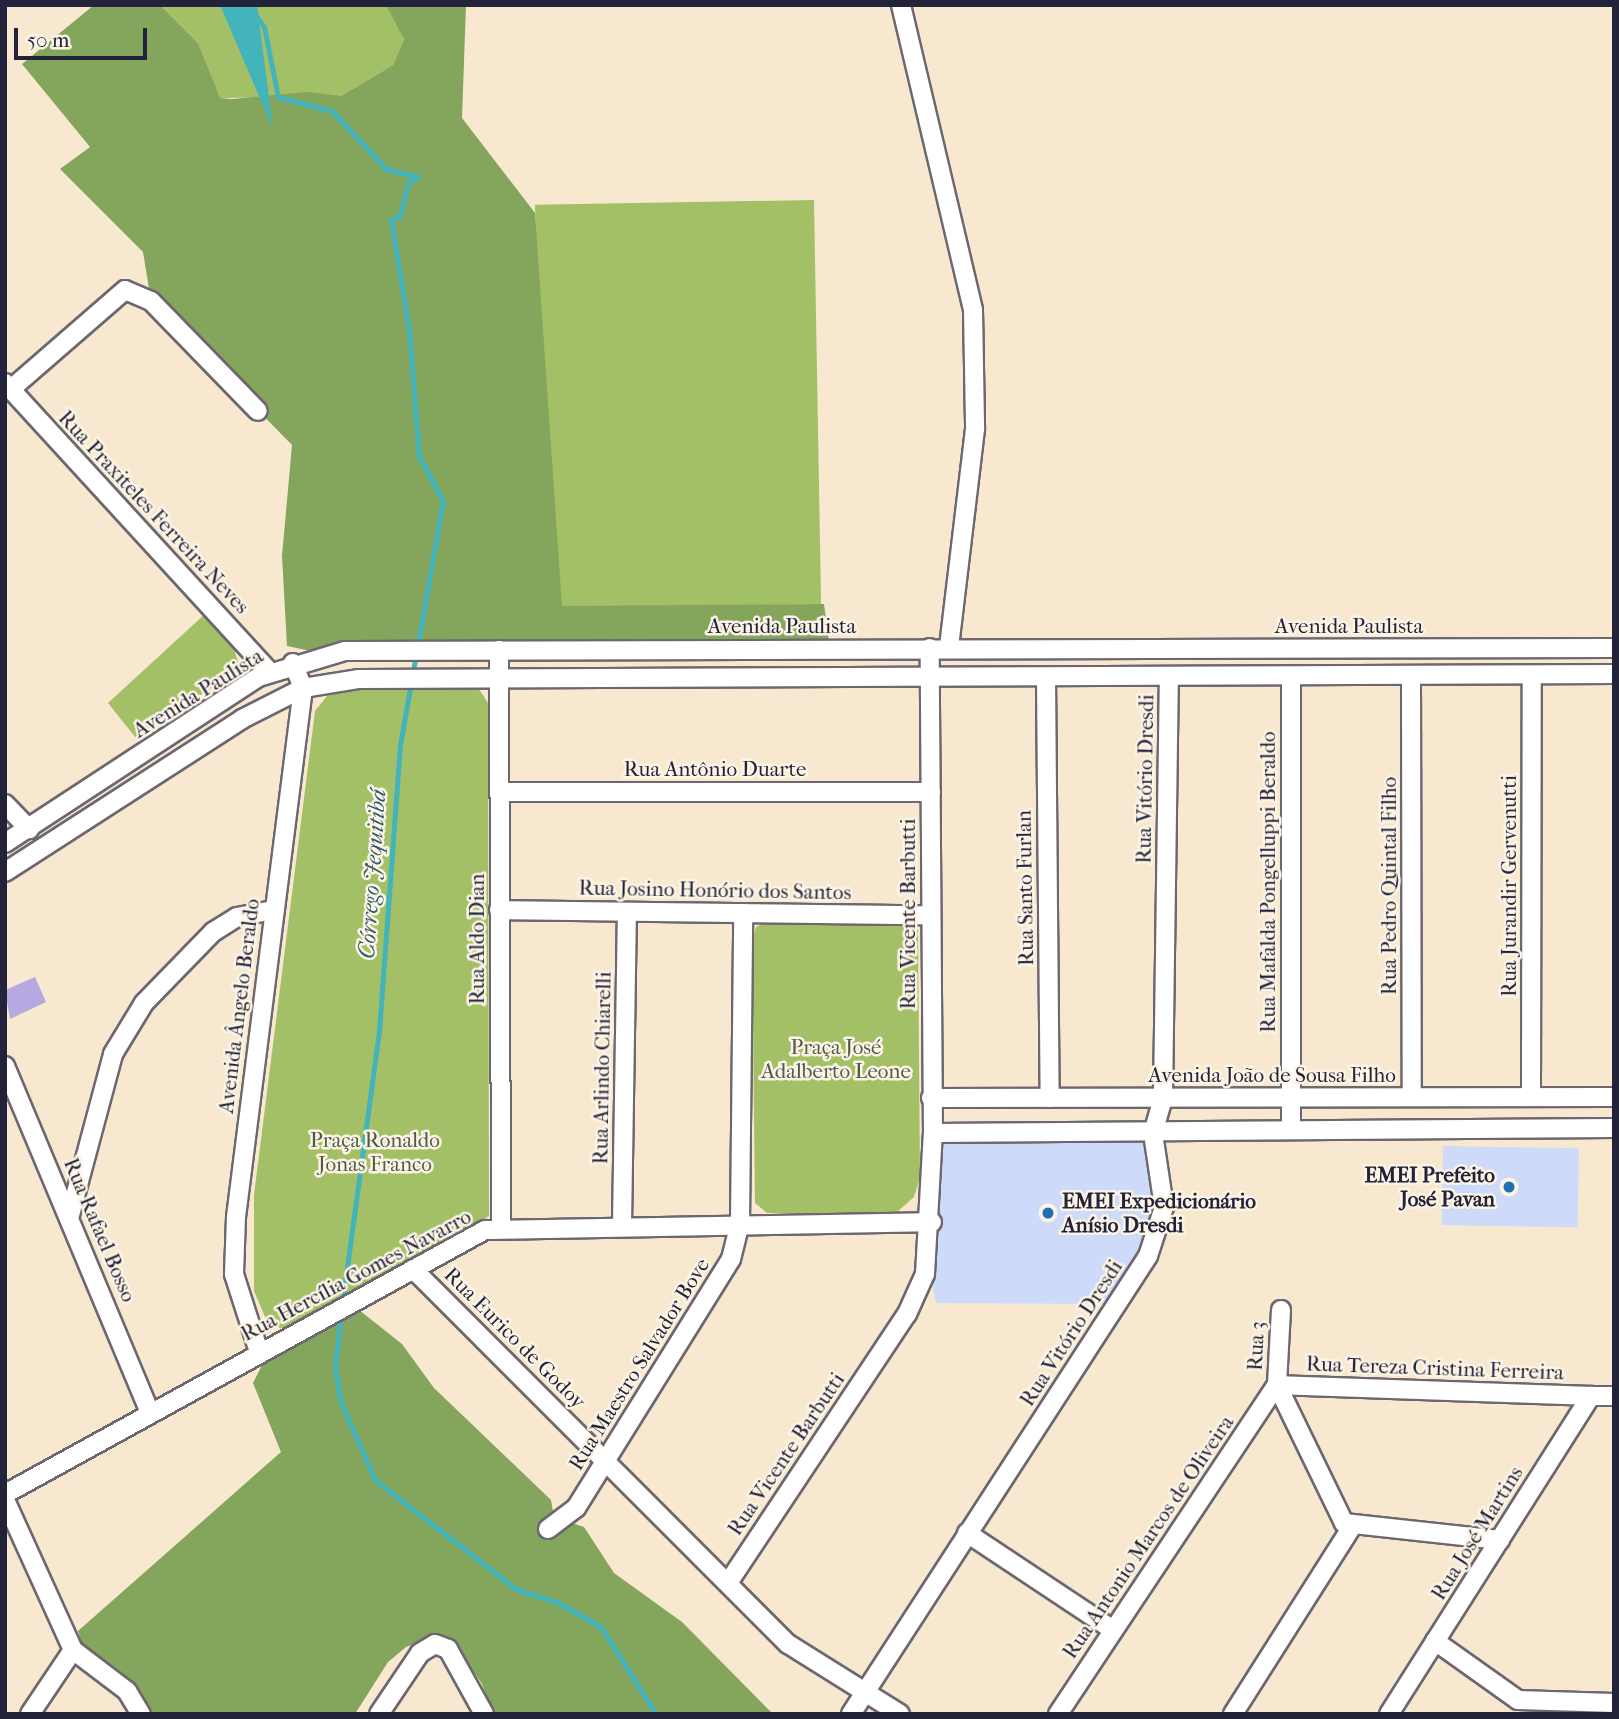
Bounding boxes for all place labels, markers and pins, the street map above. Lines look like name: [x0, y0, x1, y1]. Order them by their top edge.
place label: EMEI Prefeito José Pavan: [1364, 1162, 1495, 1212]
marker: EMEI Prefeito José Pavan: [1501, 1179, 1517, 1195]
place label: EMEI Expedicionário Anísio Dresdi: [1062, 1188, 1256, 1238]
marker: EMEI Expedicionário Anísio Dresdi: [1040, 1205, 1056, 1221]

